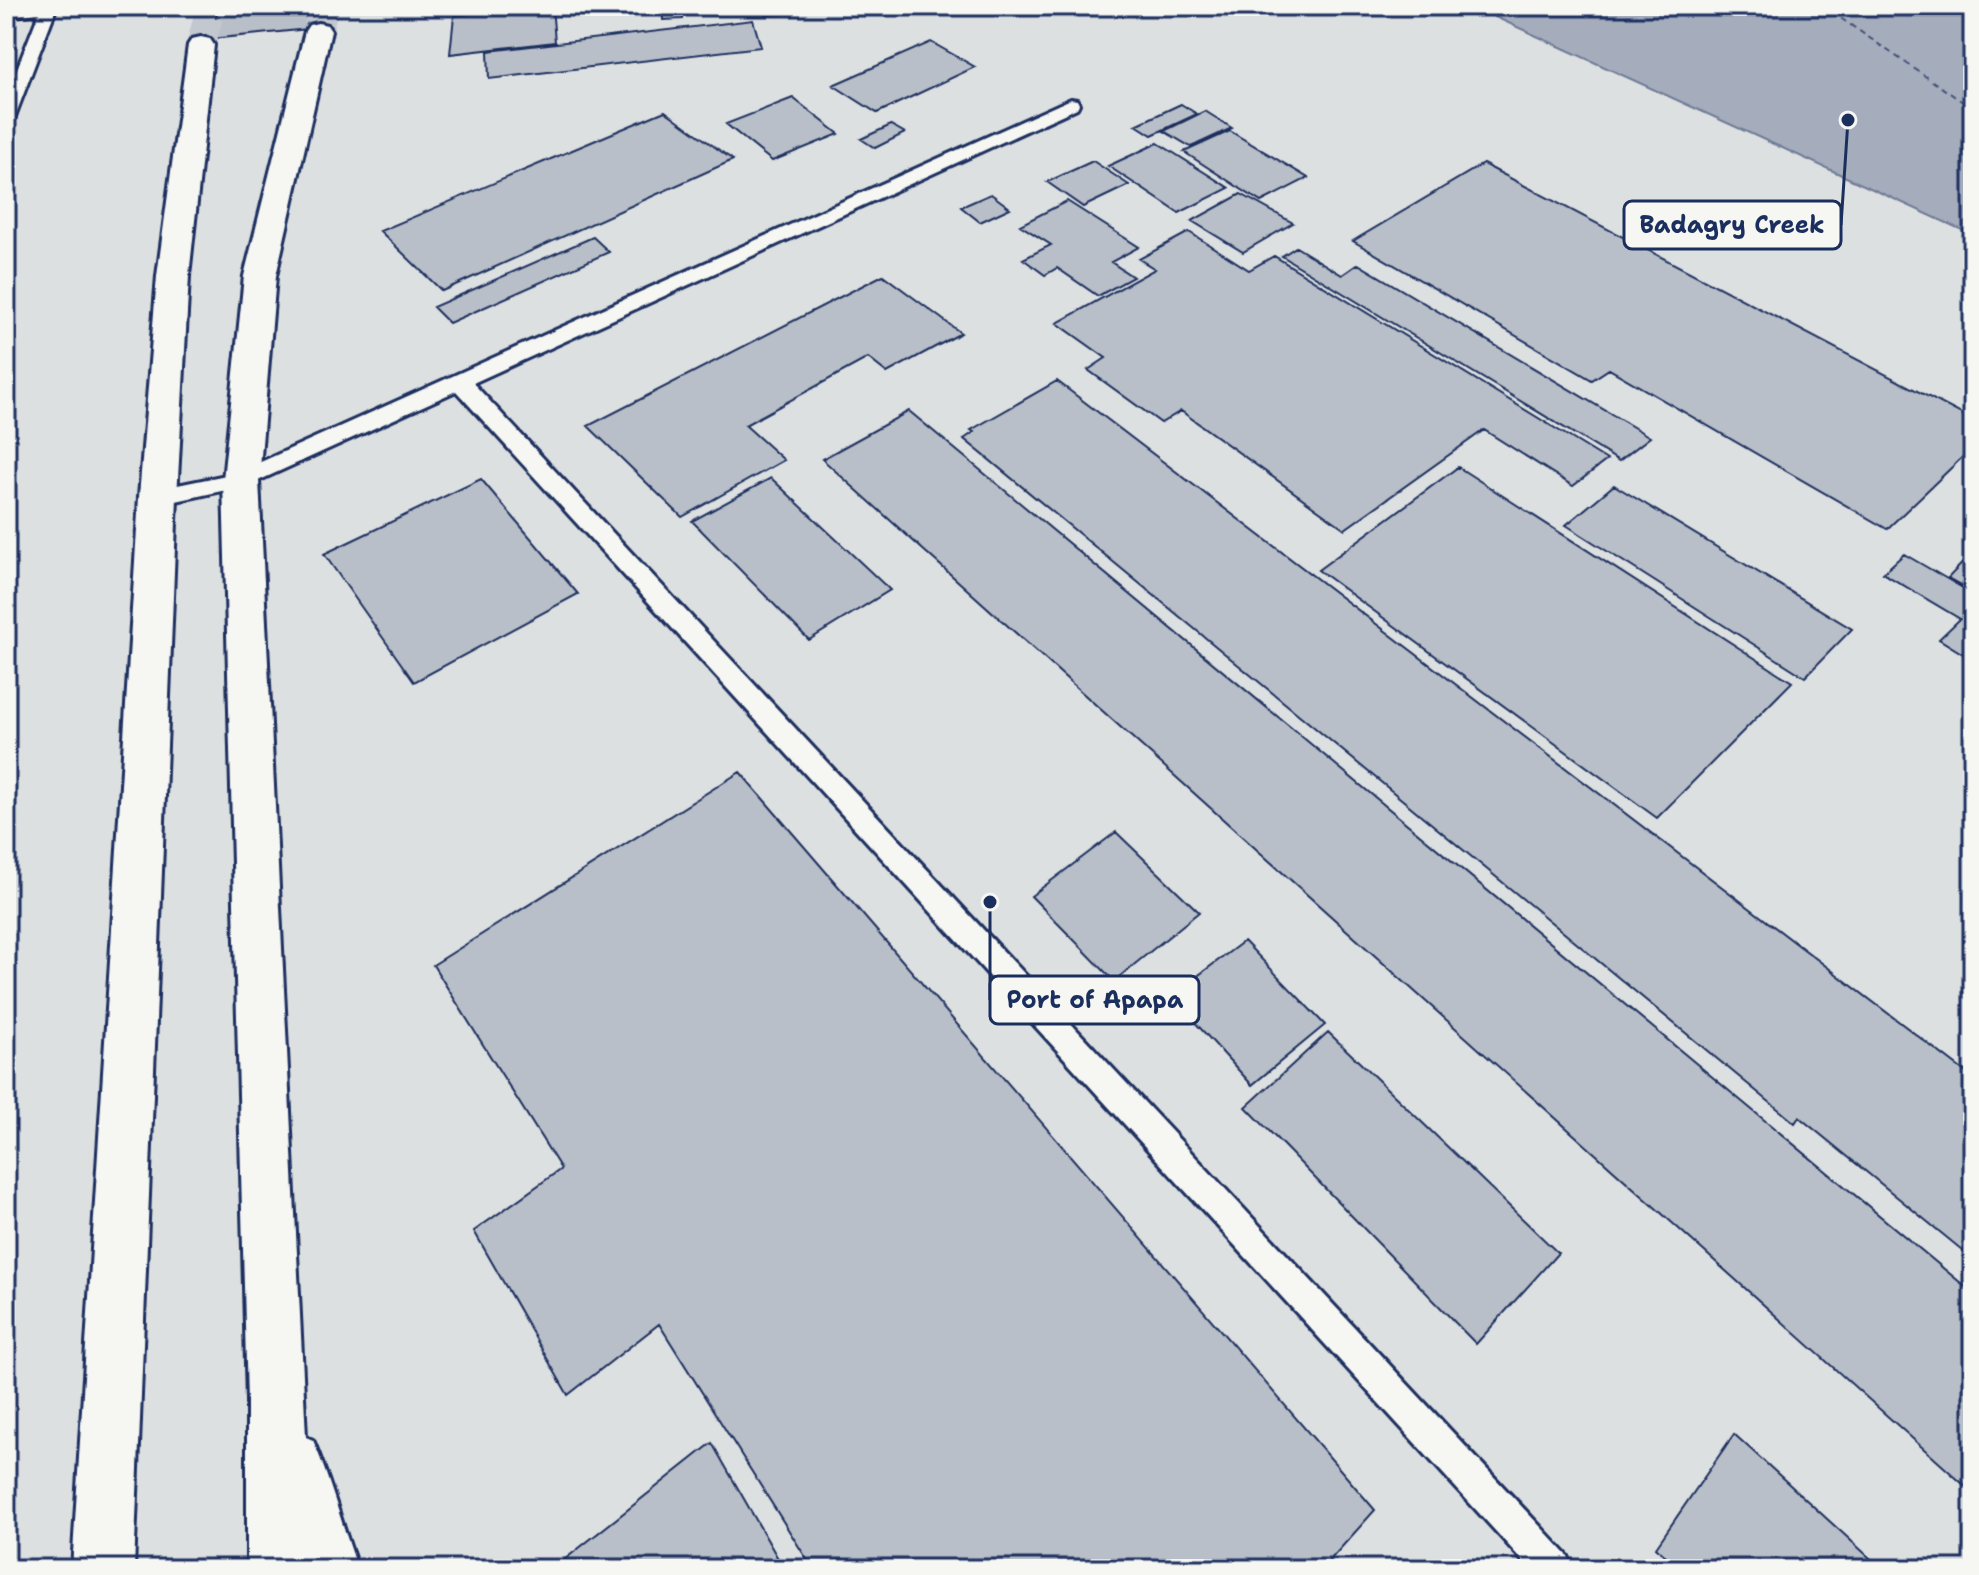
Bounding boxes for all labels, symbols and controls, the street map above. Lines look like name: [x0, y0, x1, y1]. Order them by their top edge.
callout: Badagry Creek: [1624, 201, 1841, 249]
text: Badagry Creek: [1639, 209, 1825, 241]
callout: Port of Apapa: [990, 976, 1199, 1024]
text: Port of Apapa: [1007, 984, 1184, 1016]

